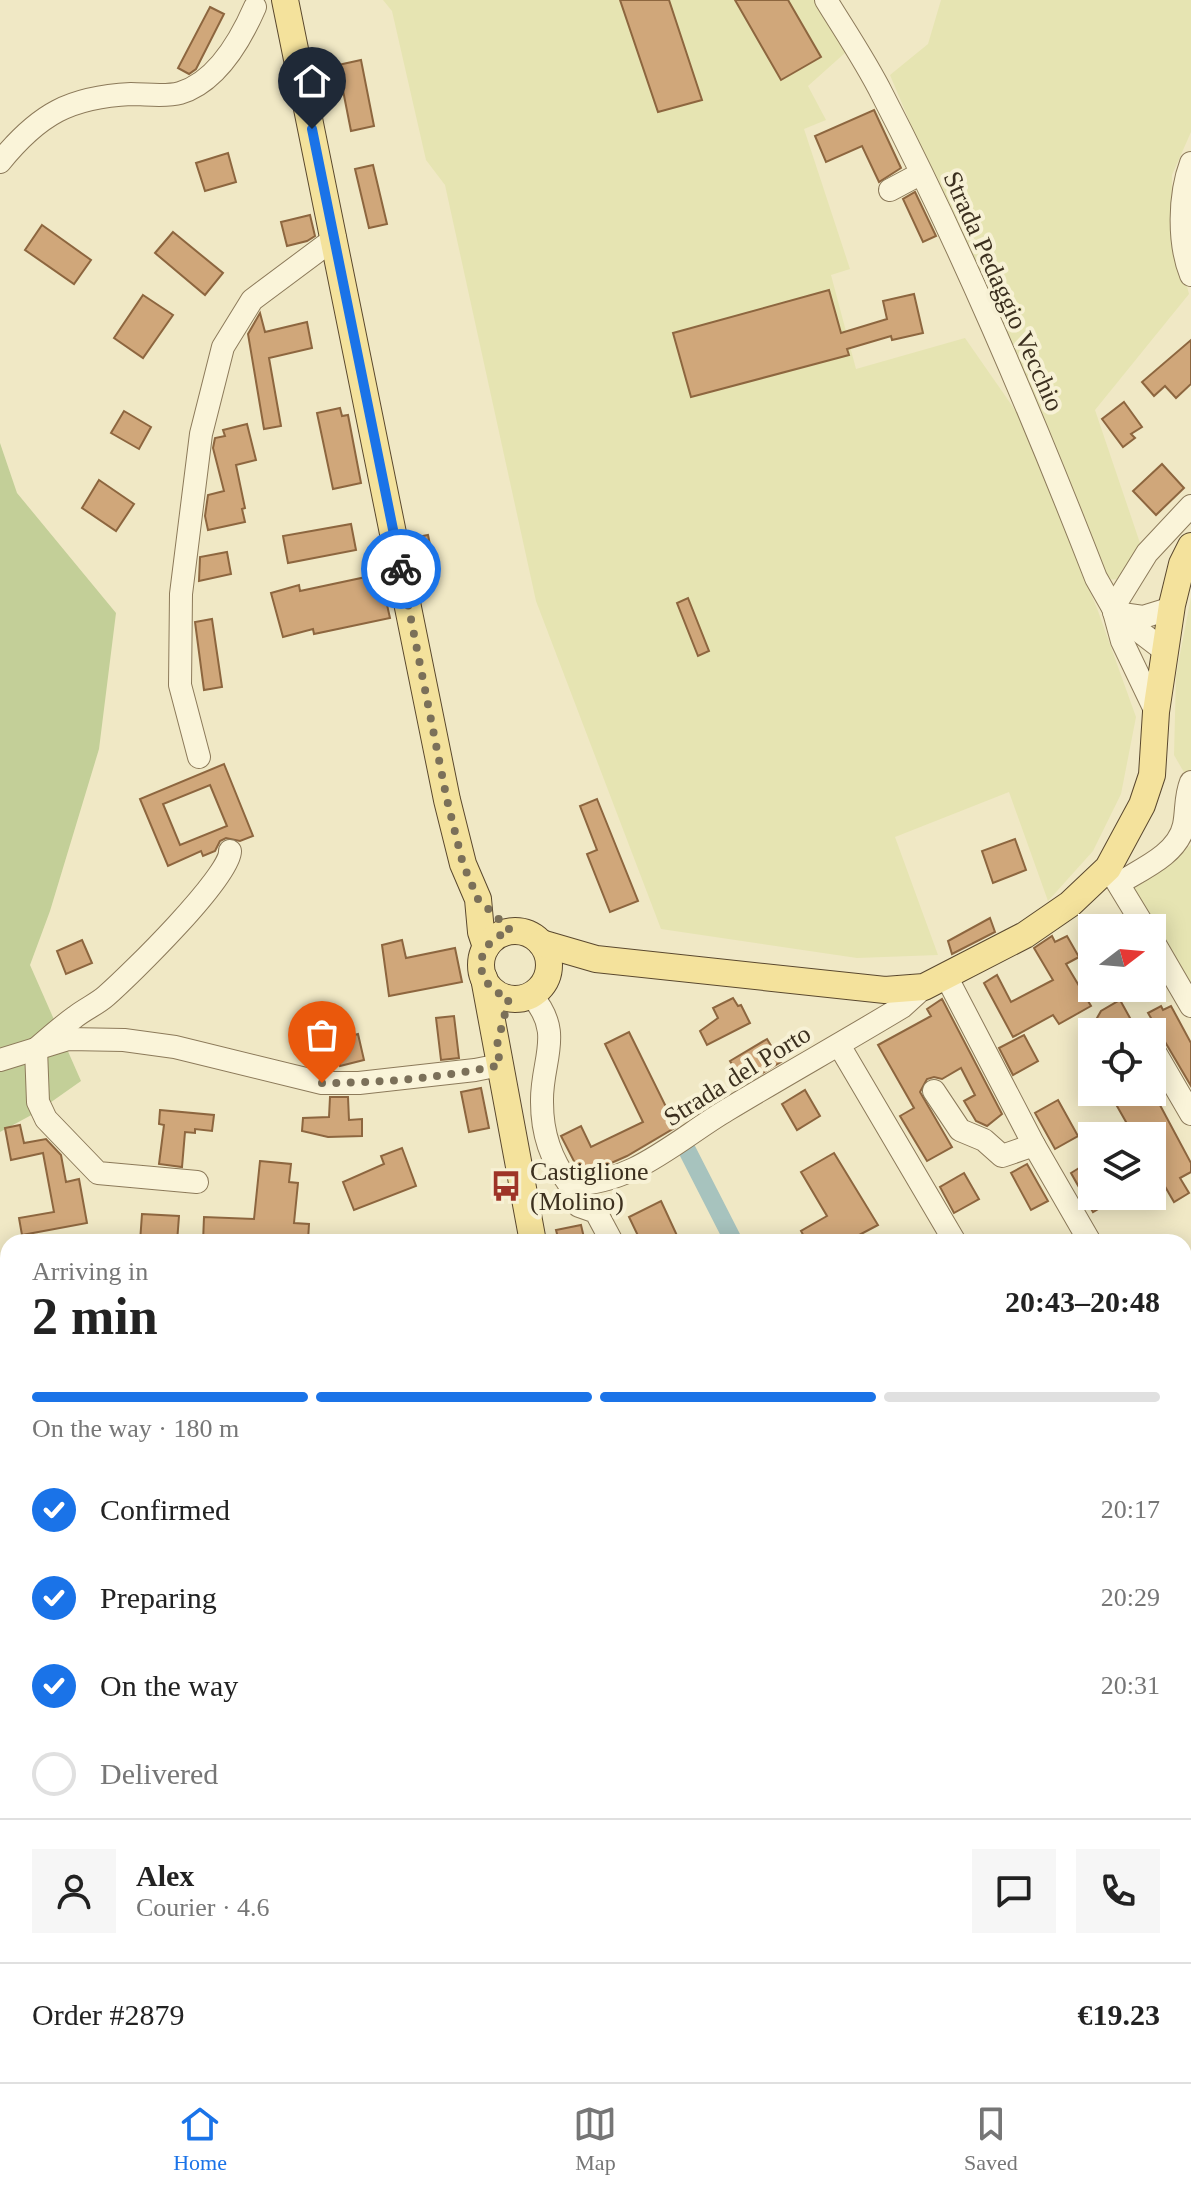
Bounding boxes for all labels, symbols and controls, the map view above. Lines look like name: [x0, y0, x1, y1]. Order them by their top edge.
pin: [278, 47, 346, 129]
icon: home: [290, 59, 334, 103]
street label: Strada Pedaggio Vecchio: [938, 167, 1070, 416]
courier: [361, 529, 441, 609]
icon: bike: [379, 547, 423, 591]
north arrow: [1078, 914, 1166, 1002]
map controls: [1078, 914, 1166, 1210]
pin: [288, 1001, 356, 1083]
icon: bag: [300, 1013, 344, 1057]
button: locate: [1078, 1018, 1166, 1106]
street label: Strada del Porto: [659, 1019, 816, 1132]
button: layers: [1078, 1122, 1166, 1210]
place label: Castiglione (Molino): [530, 1157, 648, 1216]
bus stop icon: Castiglione (Molino): [489, 1169, 523, 1203]
text: Arriving in: [32, 1257, 148, 1286]
text: 20:43–20:48: [1005, 1285, 1160, 1318]
text: 2 min: [32, 1288, 158, 1345]
text: On the way · 180 m: [32, 1414, 239, 1443]
icon: check: [32, 1488, 76, 1532]
text: Confirmed: [100, 1493, 230, 1526]
text: 20:17: [1101, 1495, 1160, 1524]
icon: check: [32, 1576, 76, 1620]
text: Preparing: [100, 1581, 217, 1614]
text: 20:29: [1101, 1583, 1160, 1612]
icon: check: [32, 1664, 76, 1708]
text: On the way: [100, 1669, 238, 1702]
text: 20:31: [1101, 1671, 1160, 1700]
text: Delivered: [100, 1757, 218, 1790]
button: person: [32, 1849, 116, 1933]
button: chat: [972, 1849, 1056, 1933]
button: phone: [1076, 1849, 1160, 1933]
text: Alex: [136, 1859, 194, 1892]
text: Courier · 4.6: [136, 1893, 270, 1922]
text: Order #2879: [32, 1998, 184, 2031]
text: €19.23: [1078, 1998, 1160, 2031]
tab: Home: [173, 2102, 227, 2176]
tab: Map: [573, 2102, 617, 2176]
tab: Saved: [964, 2102, 1018, 2176]

